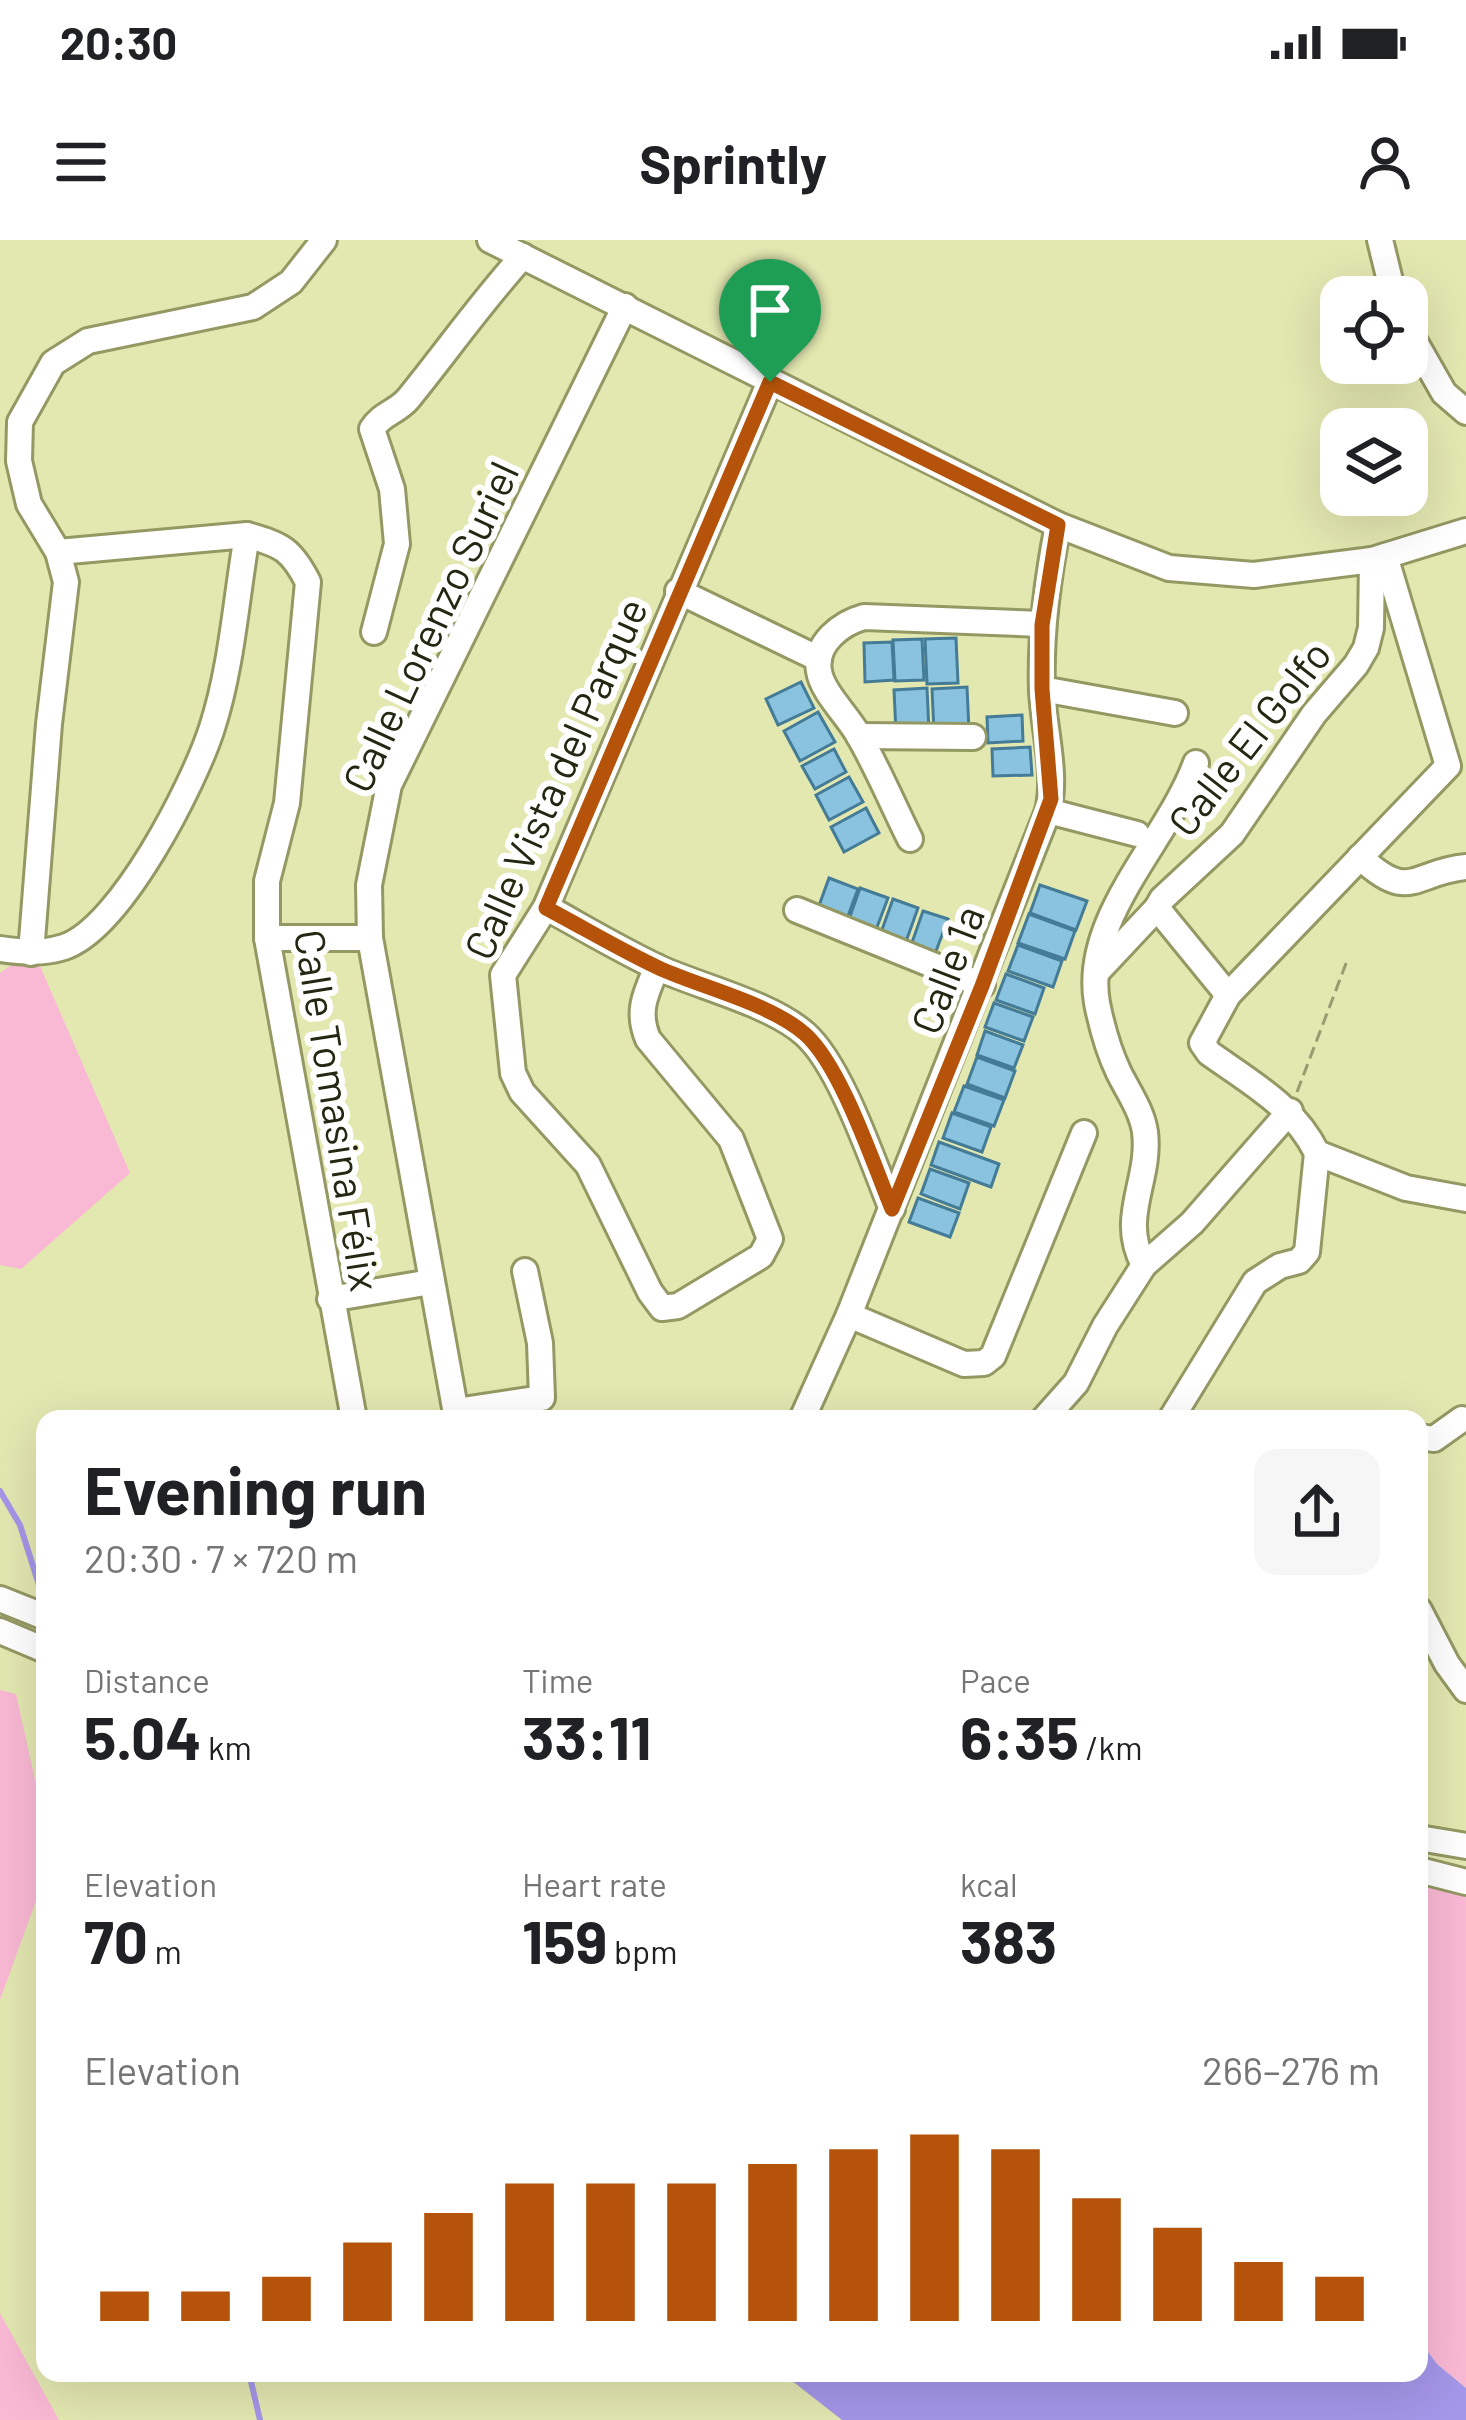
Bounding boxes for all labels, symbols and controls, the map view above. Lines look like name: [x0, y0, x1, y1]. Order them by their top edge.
text: 20:30: [60, 15, 177, 69]
icon: menu: [48, 129, 114, 195]
icon: person: [1352, 129, 1418, 195]
text: Sprintly: [639, 130, 827, 195]
pin: [719, 259, 821, 382]
map controls: [1320, 276, 1428, 516]
button: locate: [1320, 276, 1428, 384]
icon: arrive: [737, 277, 803, 343]
button: layers: [1320, 408, 1428, 516]
street label: Calle Lorenzo Suriel: [331, 453, 527, 799]
street label: Calle Vista del Parque: [452, 590, 657, 967]
street label: Calle El Golfo: [1156, 629, 1340, 845]
street label: Calle 1a: [899, 898, 993, 1040]
street label: Calle Tomasina Félix: [286, 926, 392, 1294]
text: Evening run: [84, 1449, 427, 1528]
button: share: [1254, 1449, 1380, 1575]
text: 20:30 · 7 × 720 m: [84, 1534, 358, 1581]
text: Distance: [84, 1660, 210, 1700]
text: Time: [522, 1660, 593, 1700]
text: Pace: [960, 1660, 1031, 1700]
text: 5.04: [84, 1700, 201, 1772]
text: 33:11: [522, 1700, 652, 1772]
text: 6:35: [960, 1700, 1079, 1772]
text: km: [201, 1727, 252, 1767]
text: /km: [1079, 1727, 1142, 1767]
text: Elevation: [84, 1864, 217, 1904]
text: Heart rate: [522, 1864, 667, 1904]
text: kcal: [960, 1864, 1018, 1904]
text: 70: [84, 1904, 148, 1976]
text: 159: [522, 1904, 607, 1976]
text: 383: [960, 1904, 1057, 1976]
text: m: [148, 1931, 182, 1971]
text: bpm: [607, 1931, 678, 1971]
text: Elevation: [84, 2046, 241, 2093]
text: 266–276 m: [1202, 2046, 1380, 2093]

